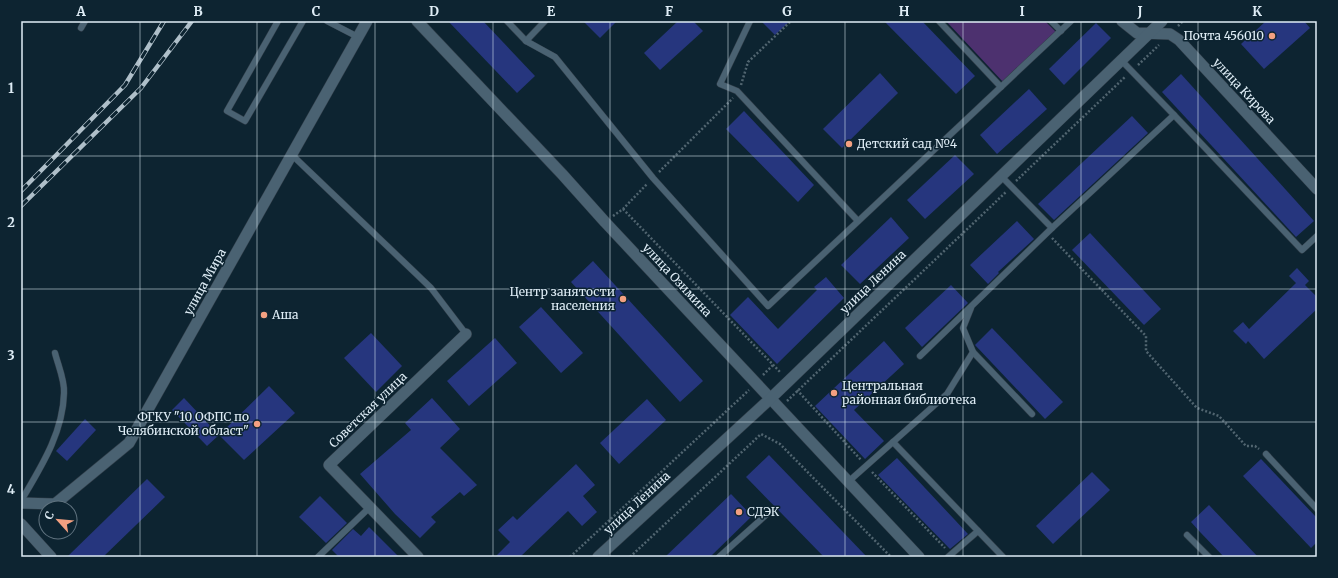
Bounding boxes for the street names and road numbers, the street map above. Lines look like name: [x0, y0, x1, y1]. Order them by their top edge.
street label: улица Кирова: [1210, 55, 1279, 127]
street label: улица Озимина: [639, 240, 716, 320]
street label: улица Мира: [180, 245, 229, 318]
street label: улица Ленина: [837, 246, 909, 317]
street label: Советская улица: [326, 368, 410, 451]
street label: улица Ленина: [600, 468, 673, 537]

